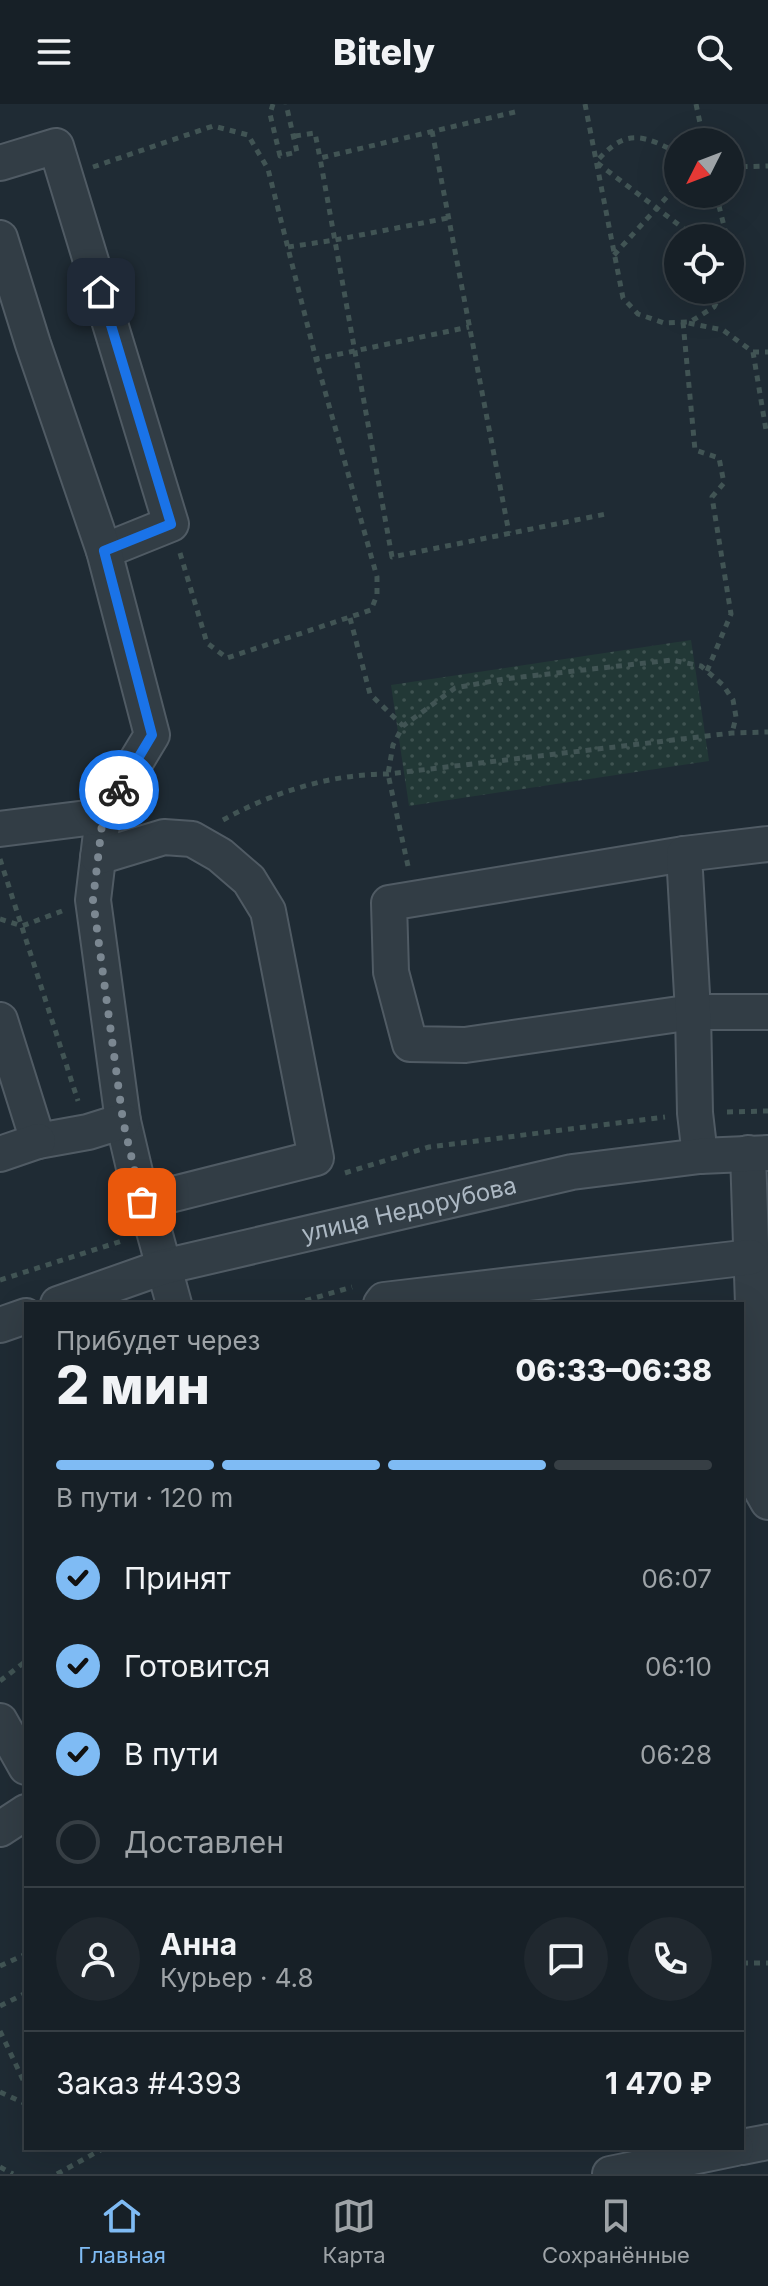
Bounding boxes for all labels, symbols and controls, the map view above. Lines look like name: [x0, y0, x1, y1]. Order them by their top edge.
icon: menu: [32, 30, 76, 74]
text: Bitely: [333, 30, 435, 74]
icon: search: [692, 30, 736, 74]
north arrow: [664, 128, 744, 208]
map controls: [664, 128, 744, 304]
button: locate: [664, 224, 744, 304]
pin: [67, 258, 135, 326]
icon: home: [79, 270, 123, 314]
courier: [79, 750, 159, 830]
icon: bike: [97, 768, 141, 812]
pin: [108, 1168, 176, 1236]
street label: улица Недорубова: [299, 1170, 519, 1248]
icon: bag: [120, 1180, 164, 1224]
text: Прибудет через: [56, 1325, 260, 1356]
text: 06:33–06:38: [516, 1352, 712, 1388]
text: 2 мин: [56, 1354, 210, 1417]
text: В пути · 120 m: [56, 1482, 233, 1513]
icon: check: [56, 1556, 100, 1600]
text: Принят: [124, 1560, 231, 1596]
text: 06:07: [641, 1563, 712, 1594]
icon: check: [56, 1644, 100, 1688]
text: Готовится: [124, 1648, 270, 1684]
text: 06:10: [645, 1651, 712, 1682]
icon: check: [56, 1732, 100, 1776]
text: В пути: [124, 1736, 219, 1772]
text: 06:28: [640, 1739, 712, 1770]
text: Доставлен: [124, 1824, 284, 1860]
button: person: [56, 1917, 140, 2001]
button: chat: [524, 1917, 608, 2001]
button: phone: [628, 1917, 712, 2001]
text: Анна: [160, 1926, 237, 1962]
text: Курьер · 4.8: [160, 1962, 314, 1993]
text: Заказ #4393: [56, 2065, 242, 2101]
text: 1 470 ₽: [605, 2065, 712, 2101]
tab: Главная: [78, 2194, 166, 2268]
tab: Карта: [322, 2194, 386, 2268]
tab: Сохранённые: [542, 2194, 690, 2268]

